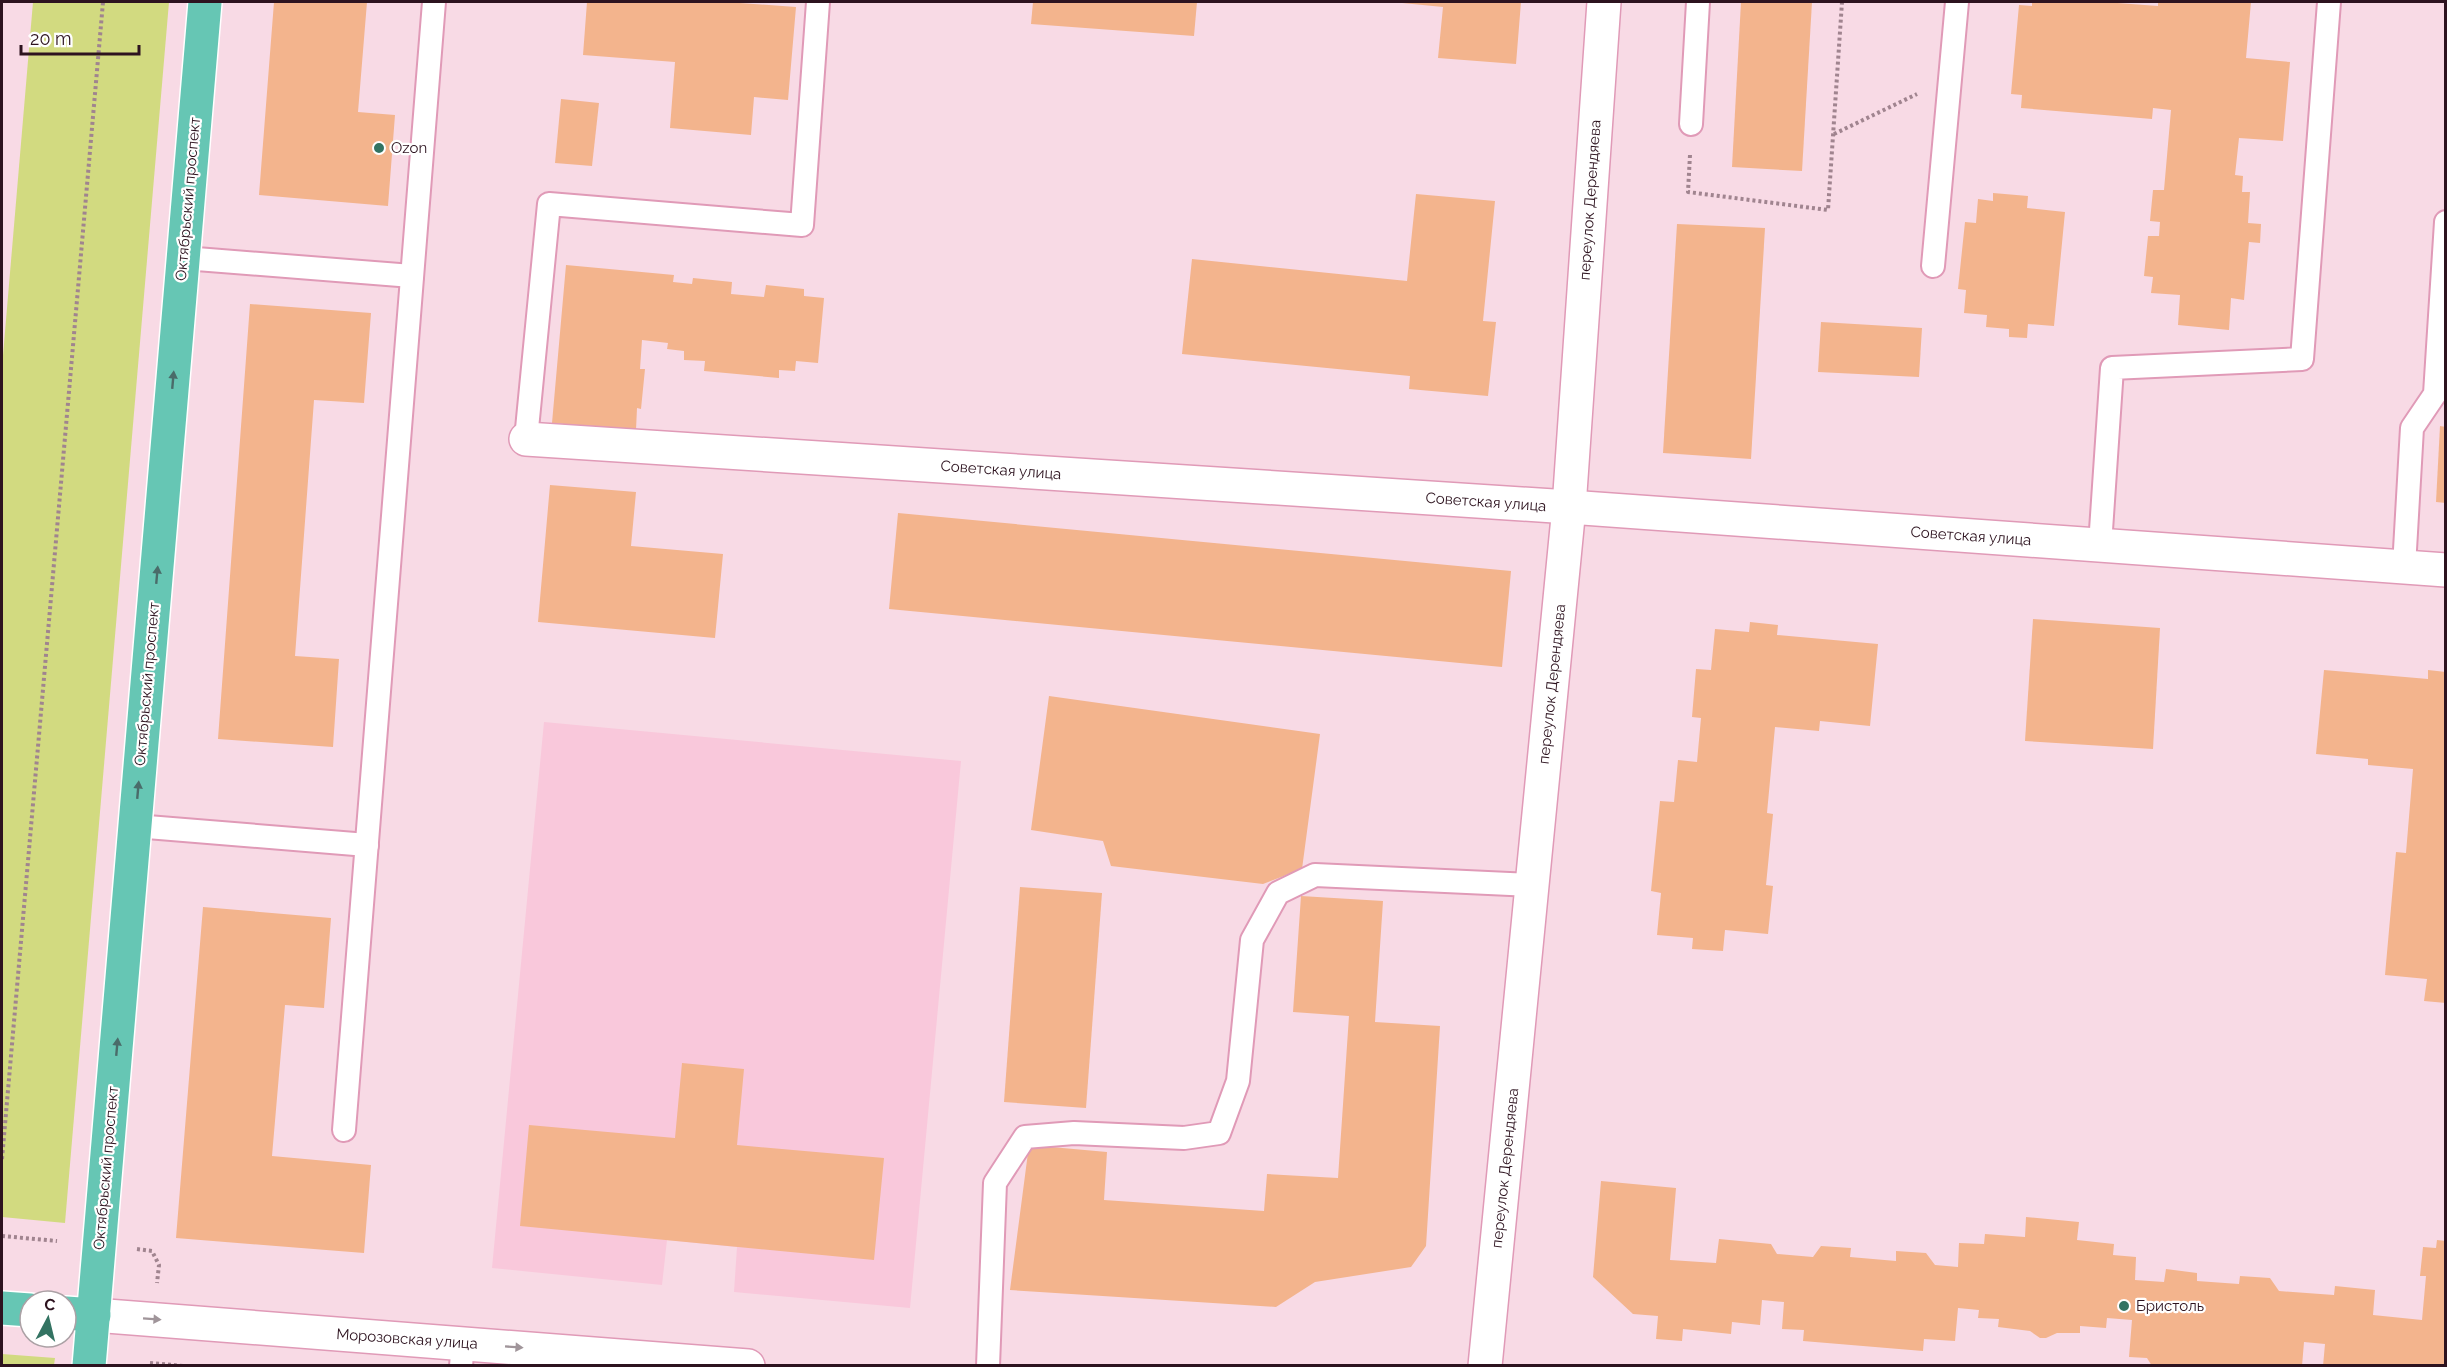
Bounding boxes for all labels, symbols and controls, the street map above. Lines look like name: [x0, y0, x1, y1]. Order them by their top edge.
scale bar: [21, 18, 140, 56]
text: 20 m: [30, 28, 72, 49]
street label: Октябрьский проспект: [172, 116, 204, 282]
street label: переулок Дерендяева: [1575, 119, 1605, 281]
place label: Ozon: [391, 139, 427, 157]
marker: Ozon: [372, 141, 386, 155]
one-way arrow: [168, 371, 178, 390]
street label: Советская улица: [940, 457, 1062, 483]
street label: Советская улица: [1425, 489, 1547, 515]
street label: Советская улица: [1910, 523, 2032, 549]
one-way arrow: [152, 565, 162, 584]
street label: Октябрьский проспект: [131, 601, 163, 767]
street label: переулок Дерендяева: [1535, 603, 1569, 765]
one-way arrow: [133, 780, 143, 799]
one-way arrow: [112, 1038, 121, 1057]
street label: Октябрьский проспект: [90, 1085, 122, 1251]
street label: переулок Дерендяева: [1488, 1087, 1522, 1249]
north arrow: [18, 1289, 78, 1349]
text: С: [43, 1295, 56, 1315]
place label: Бристоль: [2136, 1297, 2204, 1315]
marker: Бристоль: [2117, 1299, 2131, 1313]
one-way arrow: [143, 1314, 162, 1324]
street label: Морозовская улица: [336, 1325, 478, 1353]
one-way arrow: [505, 1342, 524, 1352]

